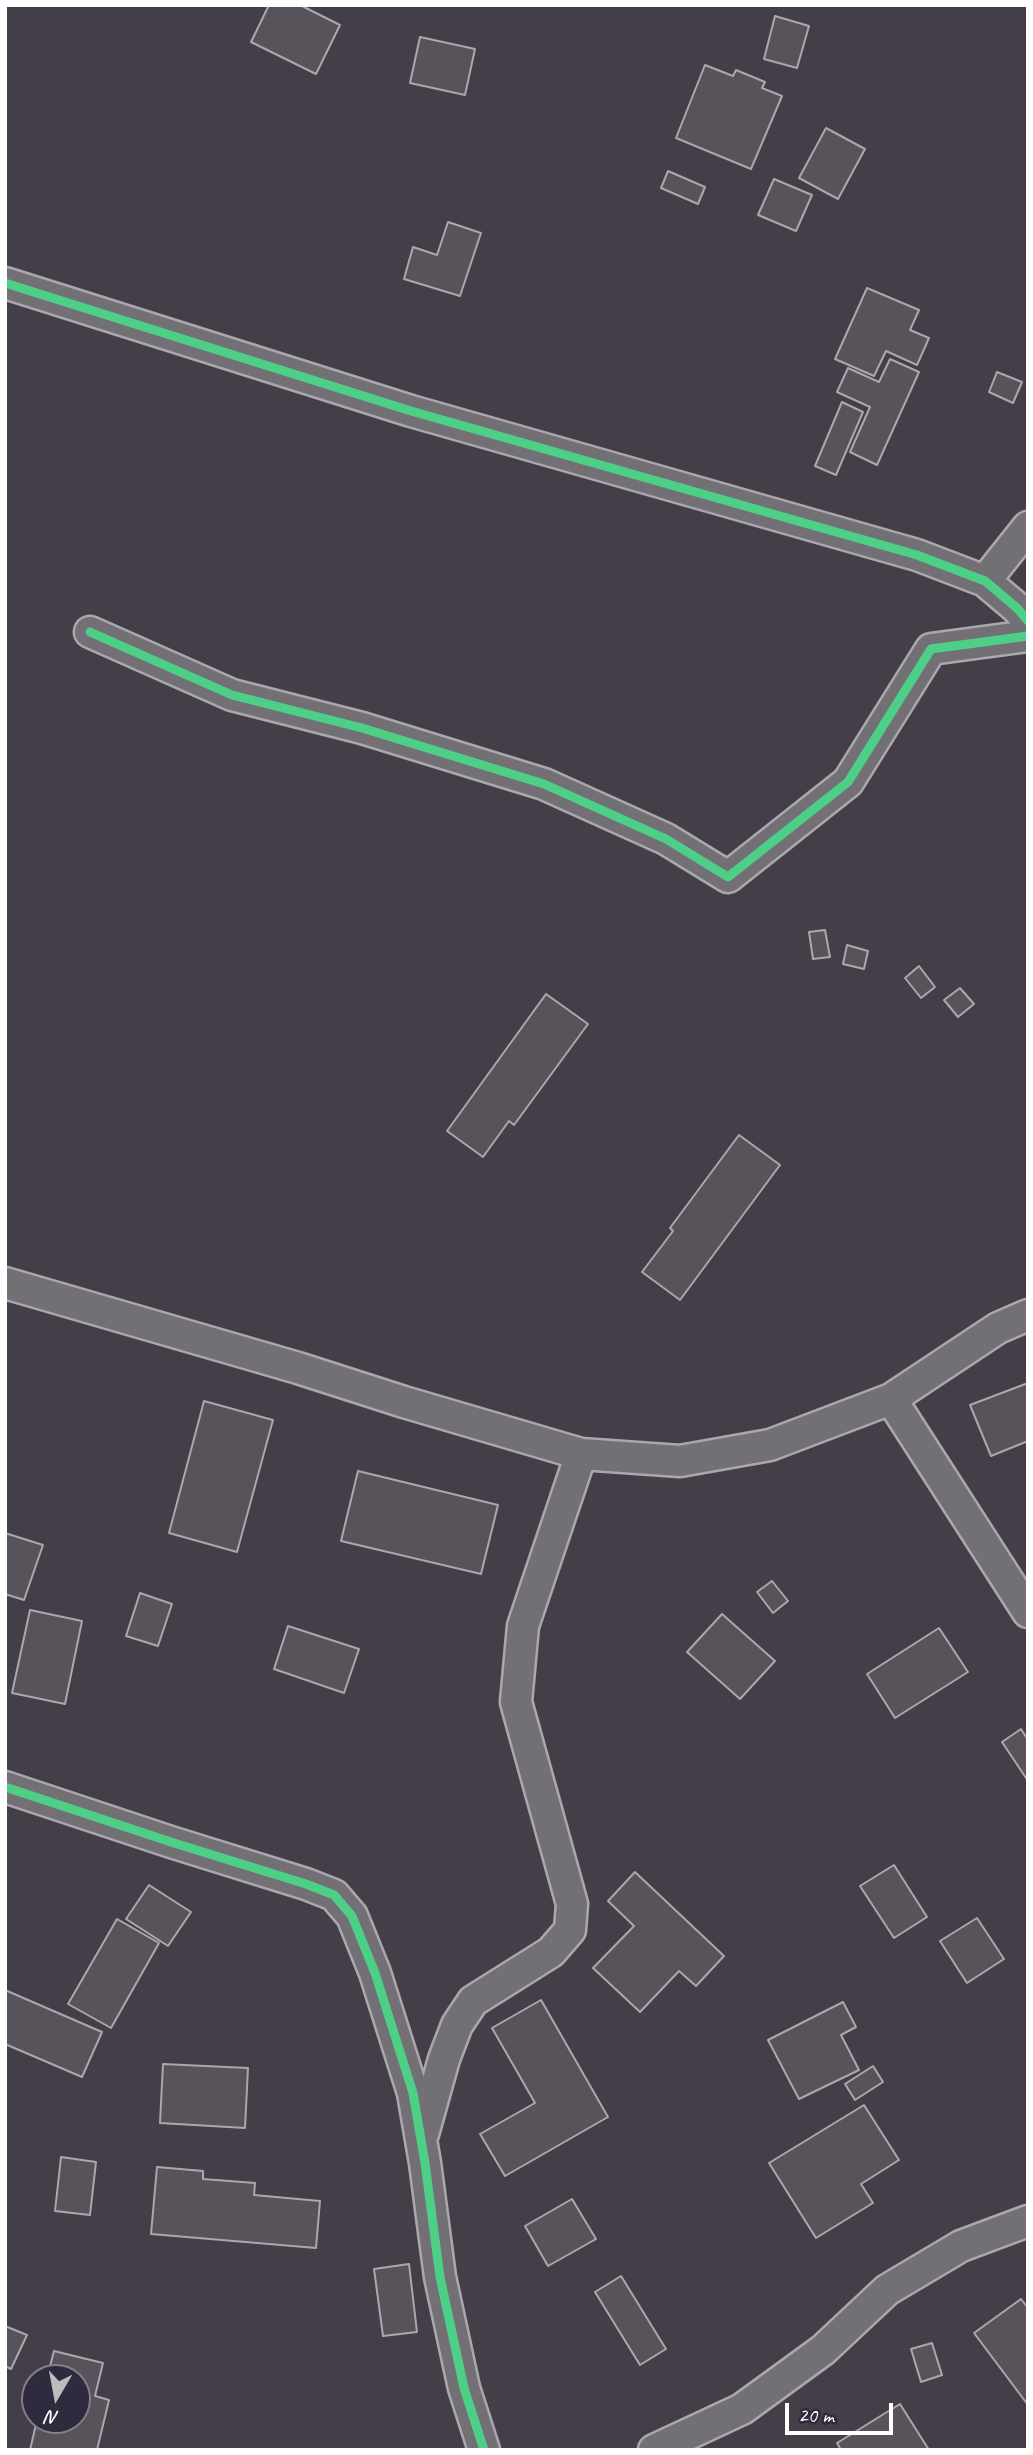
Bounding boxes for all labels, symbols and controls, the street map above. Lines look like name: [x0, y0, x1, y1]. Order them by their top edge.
north arrow: [21, 2364, 91, 2434]
scale bar: [788, 2388, 897, 2432]
text: 20 m: [798, 2402, 834, 2428]
text: N: [45, 2405, 61, 2431]

